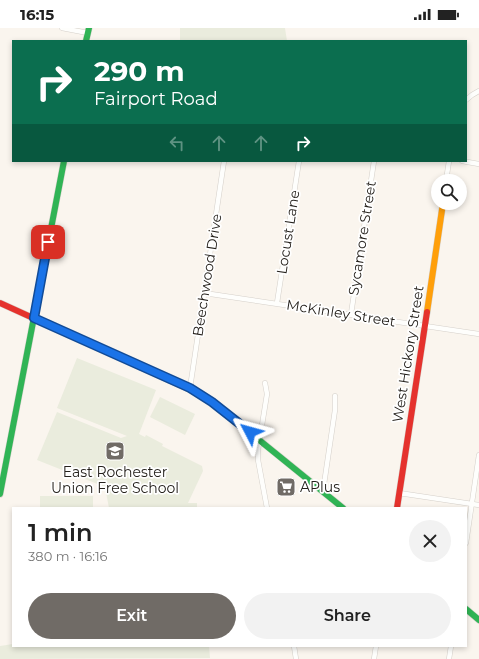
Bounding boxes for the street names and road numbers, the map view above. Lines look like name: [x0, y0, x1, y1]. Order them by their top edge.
street label: Sycamore Street: [344, 179, 380, 297]
street label: Locust Lane: [272, 189, 304, 275]
street label: Beechwood Drive: [188, 212, 226, 338]
street label: West Hickory Street: [388, 284, 428, 424]
street label: McKinley Street: [285, 295, 397, 331]

